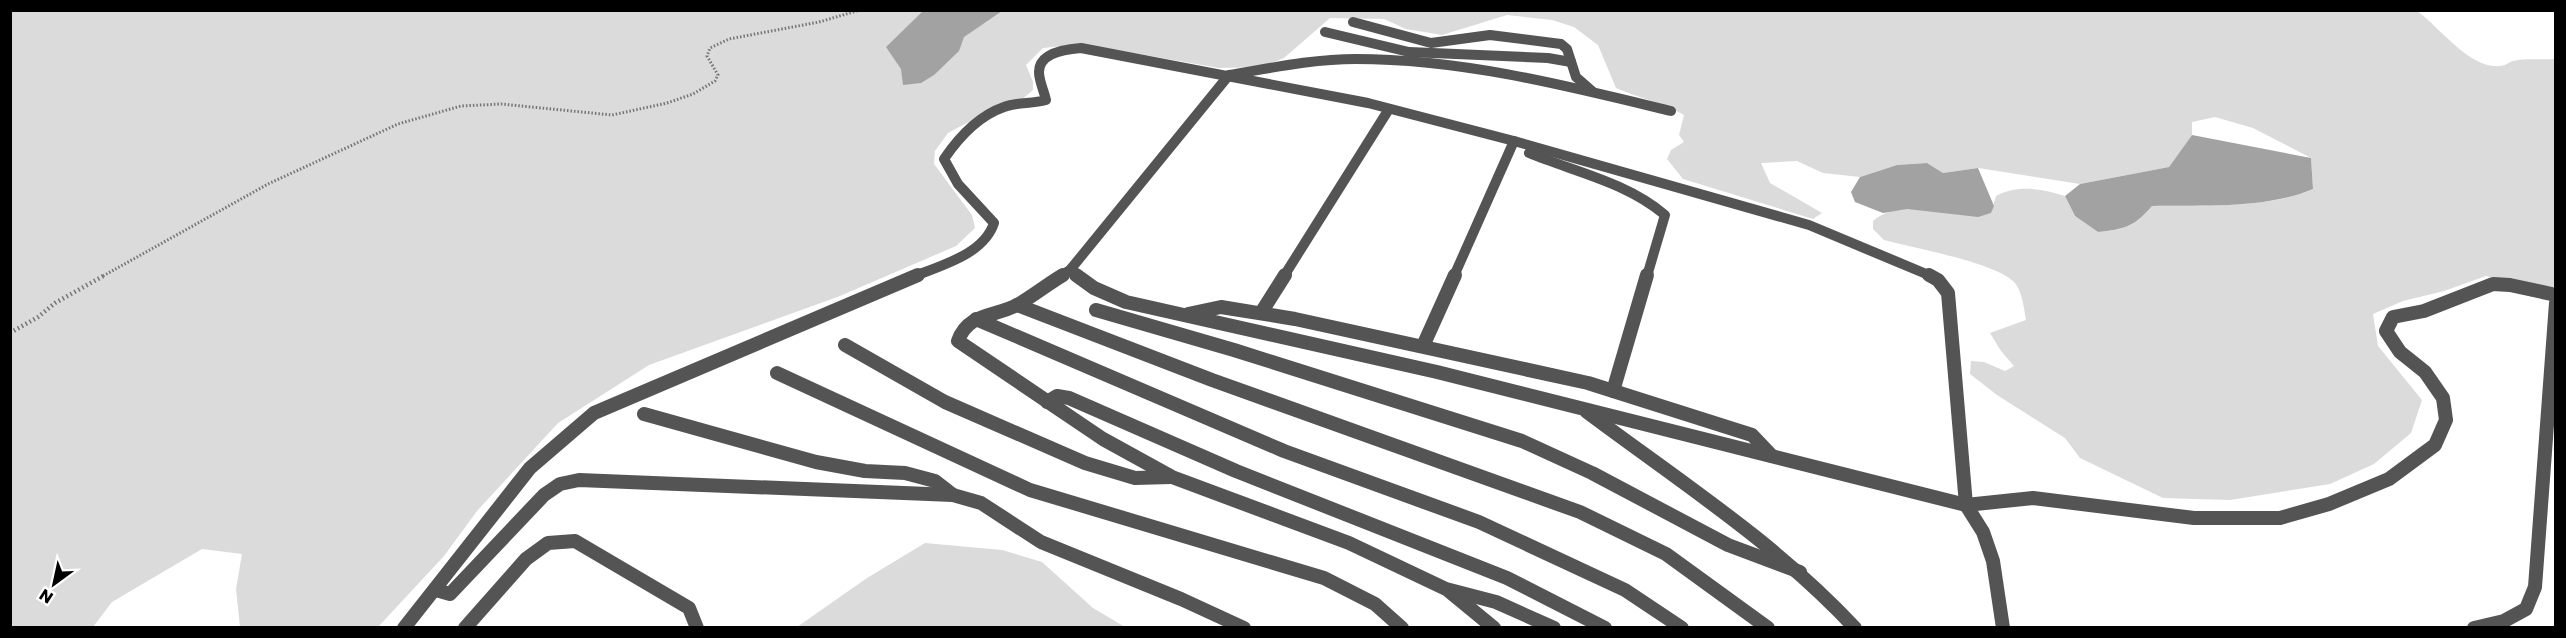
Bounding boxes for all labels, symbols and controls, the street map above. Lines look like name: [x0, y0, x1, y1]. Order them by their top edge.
north arrow: [24, 554, 84, 614]
text: N: [35, 583, 57, 609]

